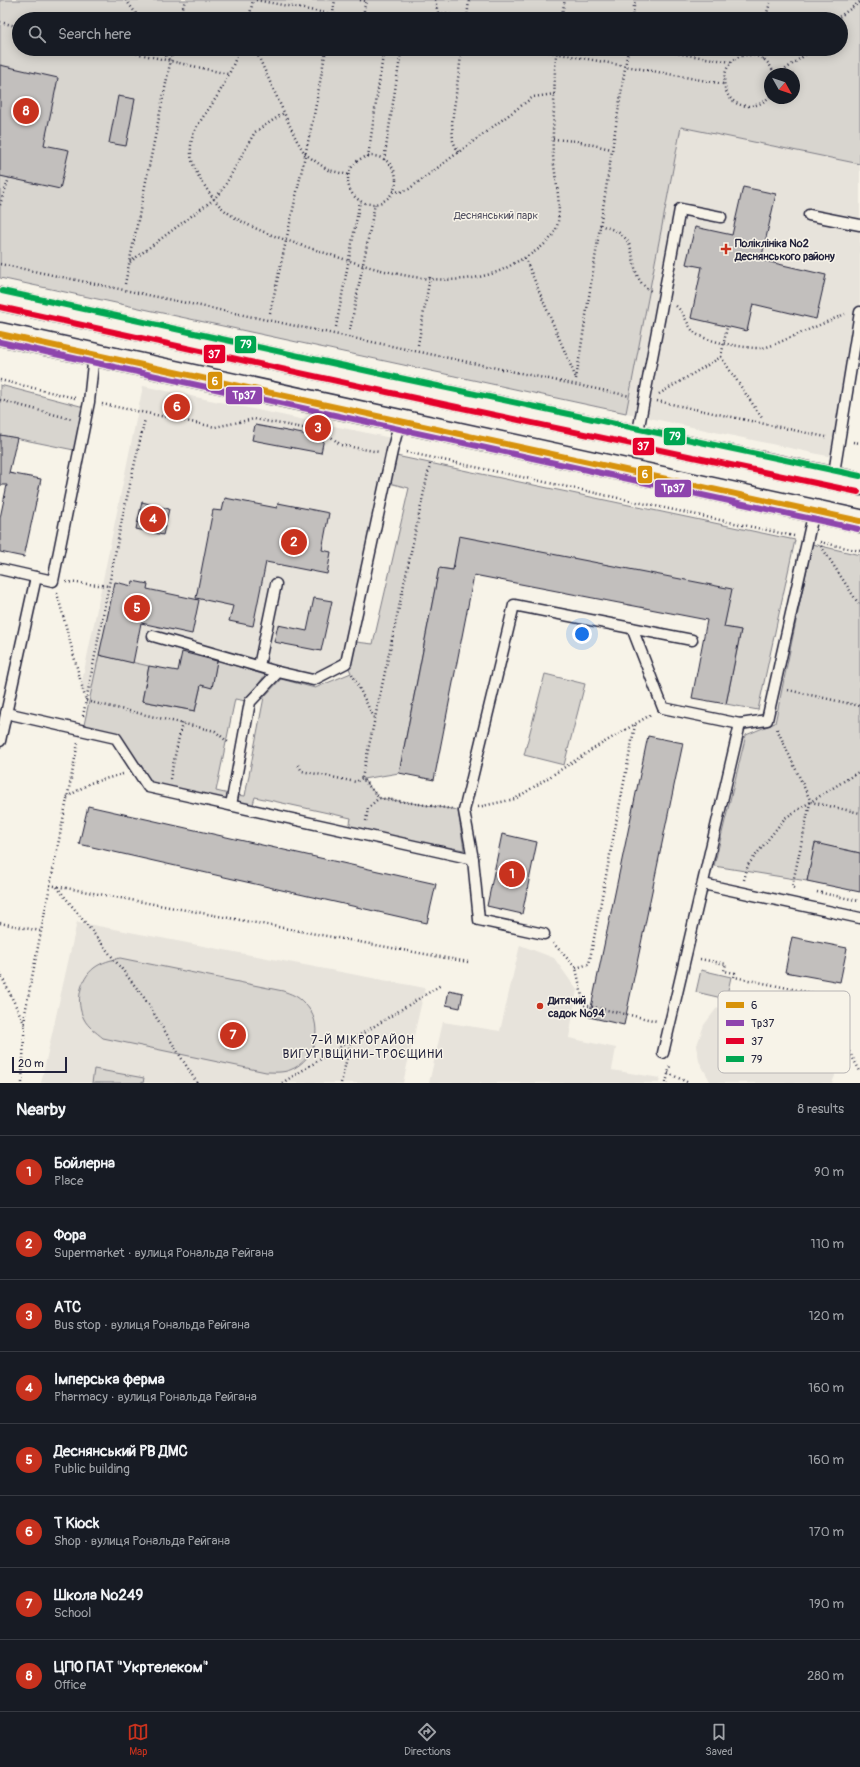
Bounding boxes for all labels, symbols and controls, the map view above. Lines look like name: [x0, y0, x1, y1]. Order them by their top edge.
search box: [12, 12, 848, 56]
icon: search: [26, 23, 48, 45]
text: Search here: [58, 25, 131, 44]
north arrow: [764, 68, 800, 104]
pin: 8: [13, 96, 39, 126]
park label: Деснянський парк: [453, 209, 538, 222]
place label: Поліклініка №2 Деснянського району: [734, 237, 835, 263]
marker: Поліклініка №2 Деснянського району: [720, 243, 732, 255]
line badge: 79: [234, 335, 257, 354]
text: 79: [240, 338, 252, 351]
line badge: 37: [203, 344, 226, 364]
text: 37: [208, 348, 220, 361]
line badge: 6: [207, 371, 223, 390]
text: 6: [212, 375, 219, 388]
line badge: Тр37: [225, 386, 263, 405]
text: Тр37: [231, 389, 256, 402]
pin: 6: [164, 392, 190, 422]
pin: 3: [305, 413, 331, 443]
line badge: 79: [663, 427, 686, 446]
text: 79: [669, 430, 681, 443]
line badge: 37: [632, 437, 655, 456]
text: 37: [637, 440, 649, 453]
line badge: 6: [637, 465, 653, 484]
text: 6: [642, 468, 649, 481]
line badge: Тр37: [654, 479, 692, 498]
text: Тр37: [660, 482, 685, 495]
pin: 4: [140, 504, 166, 534]
pin: 2: [281, 527, 307, 557]
pin: 5: [124, 593, 150, 623]
your location: [572, 624, 592, 644]
pin: 1: [499, 859, 525, 889]
legend: [718, 991, 850, 1073]
place label: Дитячий садок №94: [547, 994, 605, 1020]
text: 6: [751, 999, 757, 1012]
marker: Дитячий садок №94: [535, 1001, 545, 1011]
text: Тр37: [751, 1017, 774, 1030]
pin: 7: [220, 1020, 246, 1050]
district label: 7-Й МІКРОРАЙОН ВИГУРІВЩИНИ-ТРОЄЩИНИ: [283, 1033, 444, 1062]
text: 37: [751, 1035, 763, 1048]
text: 79: [751, 1053, 763, 1066]
scale bar: [12, 1055, 67, 1074]
text: 20 m: [18, 1057, 44, 1070]
text: Nearby: [16, 1099, 65, 1120]
text: 8 results: [798, 1101, 844, 1117]
text: Бойлерна: [54, 1154, 115, 1173]
text: 1: [26, 1164, 32, 1180]
text: 90 m: [814, 1164, 844, 1180]
text: Place: [54, 1173, 83, 1189]
text: Фора: [54, 1226, 86, 1245]
text: 2: [25, 1236, 33, 1252]
text: 110 m: [811, 1236, 844, 1252]
text: Supermarket · вулиця Рональда Рейгана: [54, 1245, 274, 1261]
text: АТС: [54, 1298, 81, 1317]
text: 3: [25, 1308, 33, 1324]
text: 120 m: [808, 1308, 844, 1324]
text: Bus stop · вулиця Рональда Рейгана: [54, 1317, 250, 1333]
text: Імперська ферма: [54, 1370, 165, 1389]
text: 4: [25, 1380, 33, 1396]
text: 160 m: [808, 1380, 844, 1396]
text: Pharmacy · вулиця Рональда Рейгана: [54, 1389, 257, 1405]
text: Деснянський РВ ДМС: [54, 1442, 188, 1461]
text: 5: [25, 1452, 33, 1468]
text: 160 m: [808, 1452, 844, 1468]
text: Public building: [54, 1461, 130, 1477]
text: T Kiock: [54, 1514, 99, 1533]
text: 6: [25, 1524, 33, 1540]
text: 170 m: [809, 1524, 844, 1540]
text: Shop · вулиця Рональда Рейгана: [54, 1533, 230, 1549]
text: Школа №249: [54, 1586, 143, 1605]
text: 7: [26, 1596, 32, 1612]
text: 190 m: [809, 1596, 844, 1612]
text: School: [54, 1605, 91, 1621]
text: ЦПО ПАТ "Укртелеком": [54, 1658, 209, 1677]
text: 8: [26, 1668, 32, 1684]
text: 280 m: [807, 1668, 844, 1684]
text: Office: [54, 1677, 86, 1693]
tab: Map: [127, 1721, 149, 1758]
tab: Directions: [404, 1721, 451, 1758]
tab: Saved: [705, 1721, 733, 1758]

